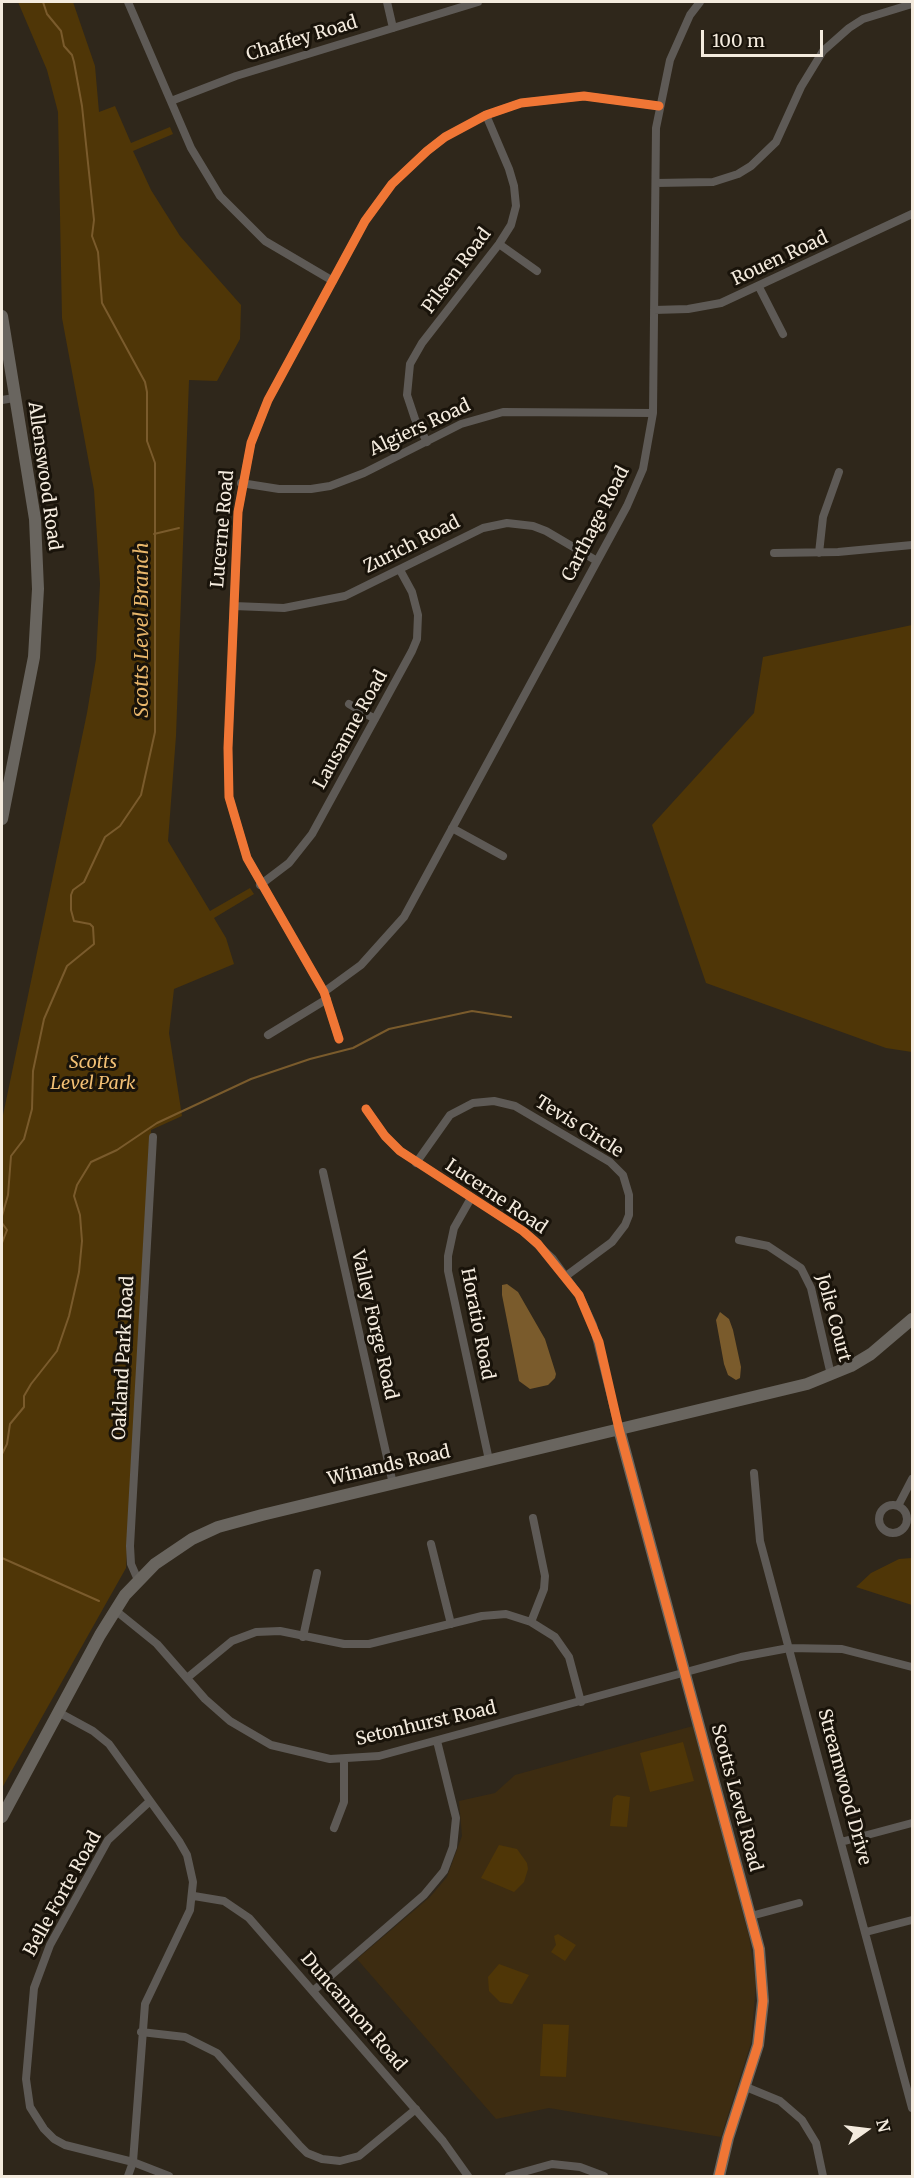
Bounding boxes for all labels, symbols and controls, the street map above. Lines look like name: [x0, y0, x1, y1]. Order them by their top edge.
street label: Chaffey Road: [244, 12, 360, 66]
scale bar: [704, 18, 826, 56]
text: 100 m: [712, 29, 765, 52]
street label: Pilsen Road: [418, 224, 496, 318]
street label: Rouen Road: [729, 227, 831, 291]
street label: Algiers Road: [366, 395, 474, 461]
street label: Allenswood Road: [23, 400, 65, 552]
street label: Carthage Road: [558, 463, 634, 585]
street label: Lucerne Road: [207, 469, 239, 589]
street label: Zurich Road: [360, 512, 464, 578]
water label: Scotts Level Branch: [130, 542, 154, 718]
street label: Lausanne Road: [309, 667, 393, 793]
park label: Scotts Level Park: [50, 1052, 136, 1094]
street label: Tevis Circle: [531, 1091, 627, 1163]
street label: Lucerne Road: [441, 1155, 551, 1239]
street label: Valley Forge Road: [346, 1248, 402, 1402]
street label: Horatio Road: [456, 1266, 498, 1382]
street label: Jolie Court: [811, 1272, 855, 1364]
street label: Oakland Park Road: [109, 1275, 139, 1441]
street label: Winands Road: [326, 1441, 452, 1491]
street label: Setonhurst Road: [354, 1697, 498, 1751]
street label: Streamwood Drive: [813, 1707, 875, 1867]
street label: Scotts Level Road: [706, 1722, 766, 1874]
street label: Belle Forte Road: [20, 1828, 106, 1960]
street label: Duncannon Road: [296, 1948, 410, 2076]
north arrow: [836, 2100, 896, 2160]
text: N: [872, 2117, 895, 2134]

